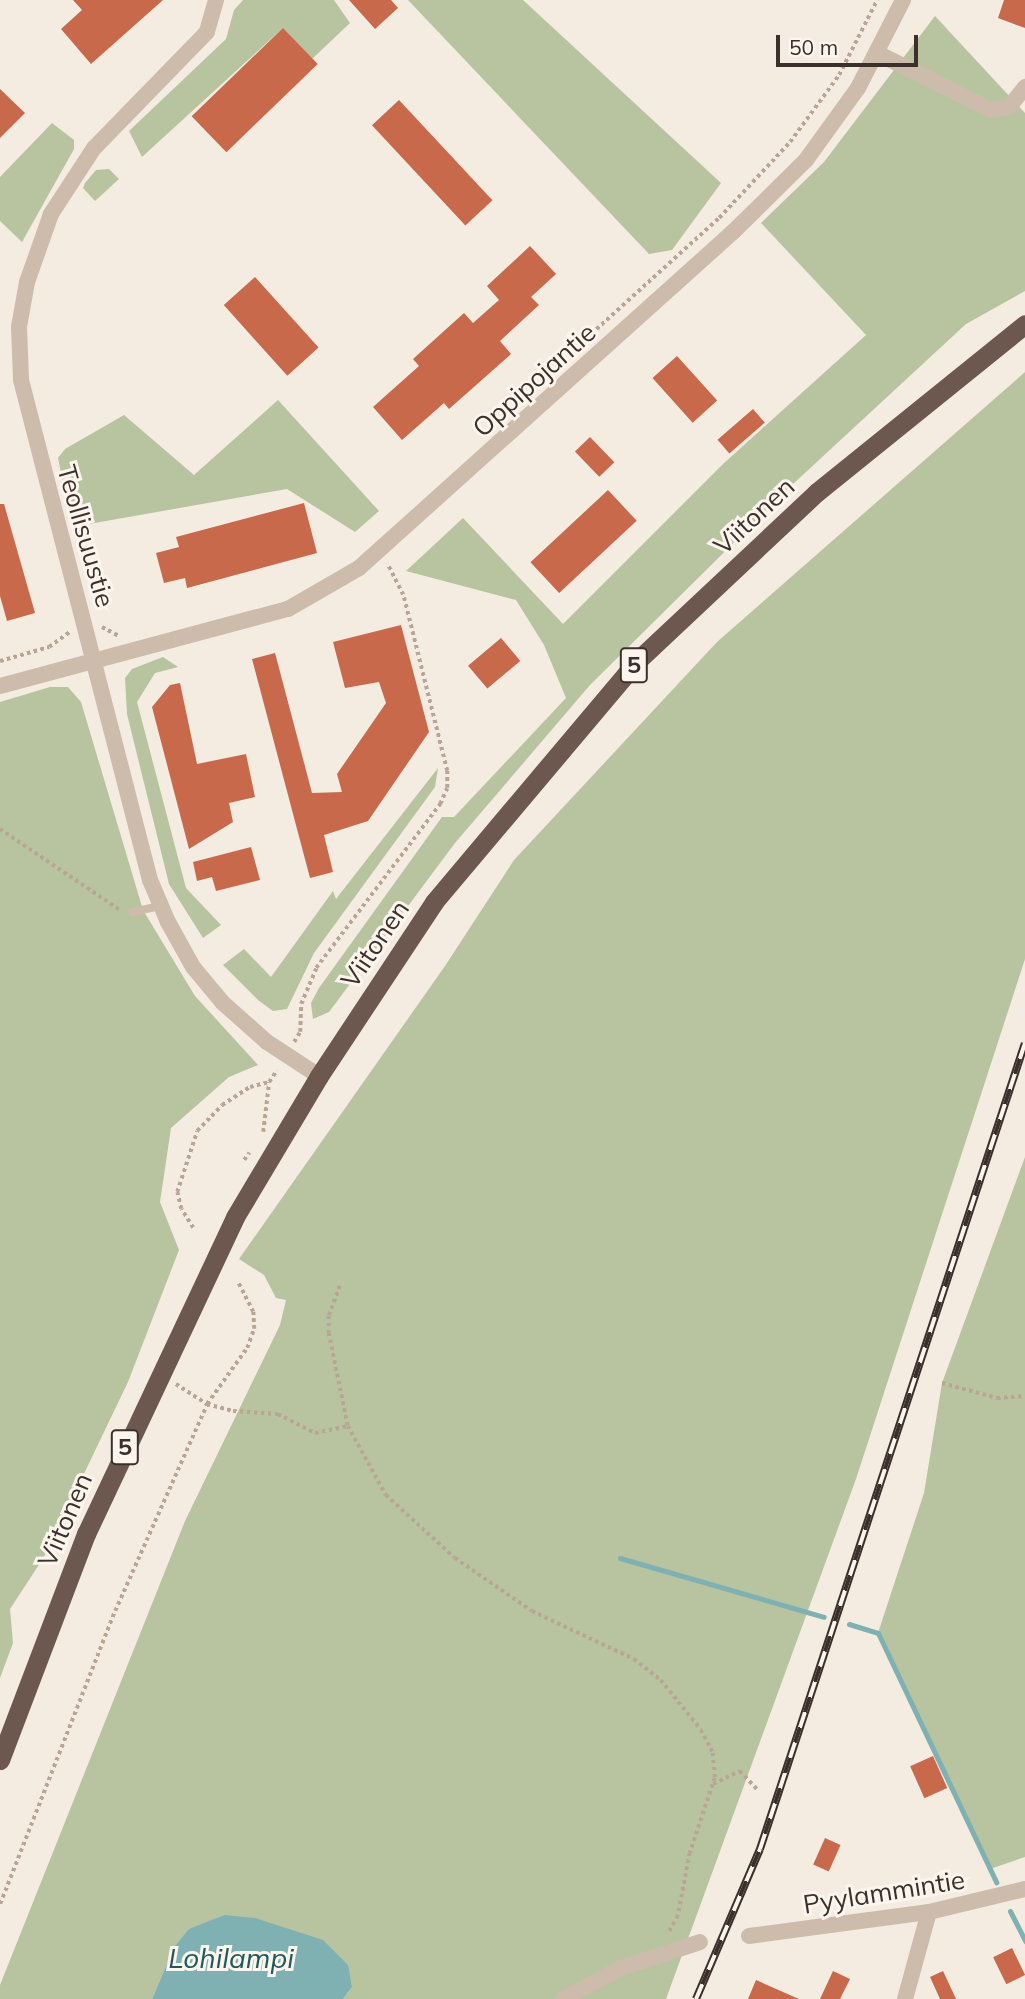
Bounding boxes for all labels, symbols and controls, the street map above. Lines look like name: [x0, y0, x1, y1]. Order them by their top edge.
scale bar: [780, 21, 922, 65]
text: 50 m: [789, 34, 838, 60]
street label: Oppipojantie: [466, 317, 602, 443]
street label: Teollisuustie: [51, 461, 121, 611]
street label: Viitonen: [707, 471, 801, 561]
road number: 5: [618, 644, 650, 686]
street label: Viitonen: [334, 894, 416, 994]
road number: 5: [109, 1427, 141, 1468]
street label: Viitonen: [31, 1468, 99, 1572]
street label: Pyylammintie: [801, 1864, 967, 1920]
water label: Lohilampi: [168, 1941, 294, 1975]

